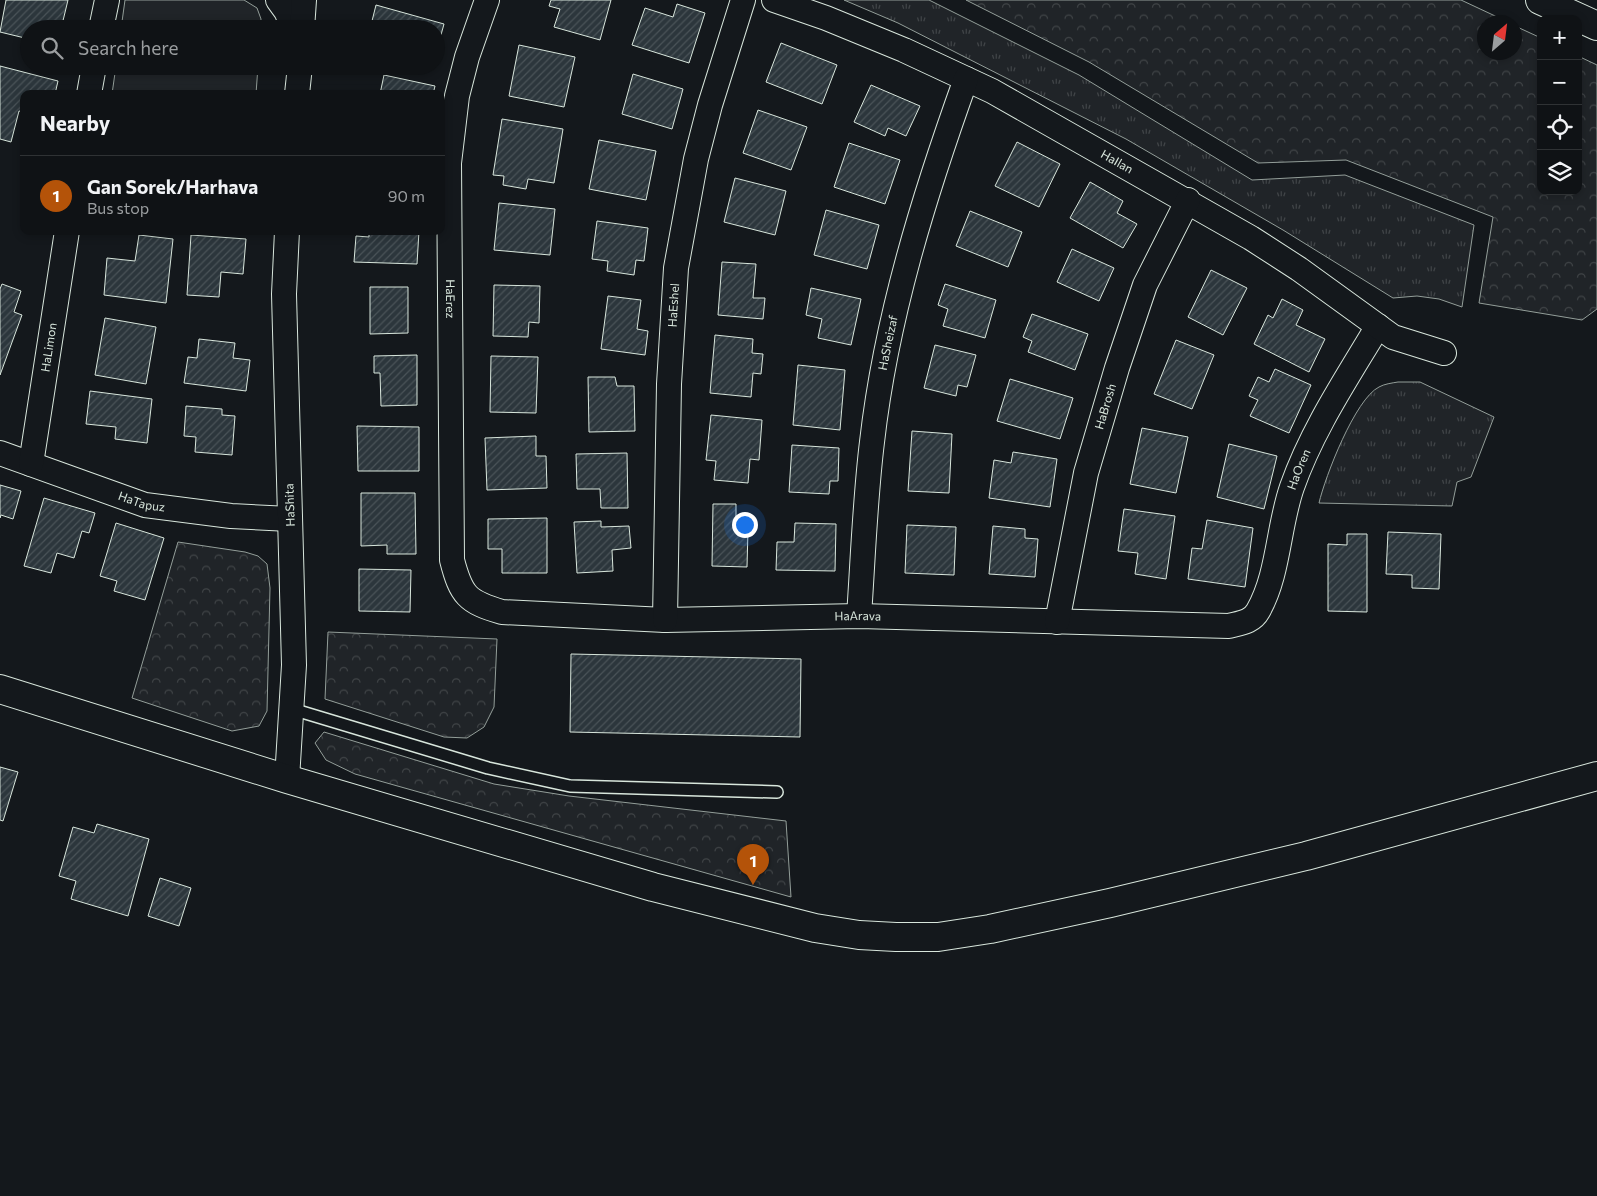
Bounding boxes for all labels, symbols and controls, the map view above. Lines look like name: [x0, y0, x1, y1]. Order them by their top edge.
north arrow: [1477, 15, 1522, 60]
map controls: [1537, 15, 1582, 195]
button: +: [1537, 15, 1582, 60]
search box: [20, 20, 445, 75]
icon: search: [38, 34, 66, 62]
text: Search here: [78, 36, 178, 59]
button: −: [1537, 60, 1582, 105]
button: locate: [1537, 105, 1582, 150]
text: Nearby: [40, 110, 110, 135]
street label: HaIlan: [1099, 146, 1136, 176]
button: layers: [1537, 150, 1582, 195]
text: Gan Sorek/Harhava: [87, 175, 258, 198]
text: 1: [52, 186, 60, 205]
text: 90 m: [388, 186, 425, 205]
text: Bus stop: [87, 198, 149, 217]
street label: HaErez: [444, 279, 458, 319]
street label: HaEshel: [664, 283, 681, 328]
street label: HaSheizaf: [875, 314, 900, 371]
street label: HaLimon: [37, 322, 59, 373]
street label: HaBrosh: [1091, 382, 1118, 431]
street label: HaOren: [1284, 446, 1313, 491]
street label: HaShita: [281, 483, 297, 527]
street label: HaTapuz: [117, 488, 166, 513]
your location: [732, 512, 758, 538]
street label: HaArava: [834, 608, 881, 623]
pin: 1: [737, 844, 769, 885]

